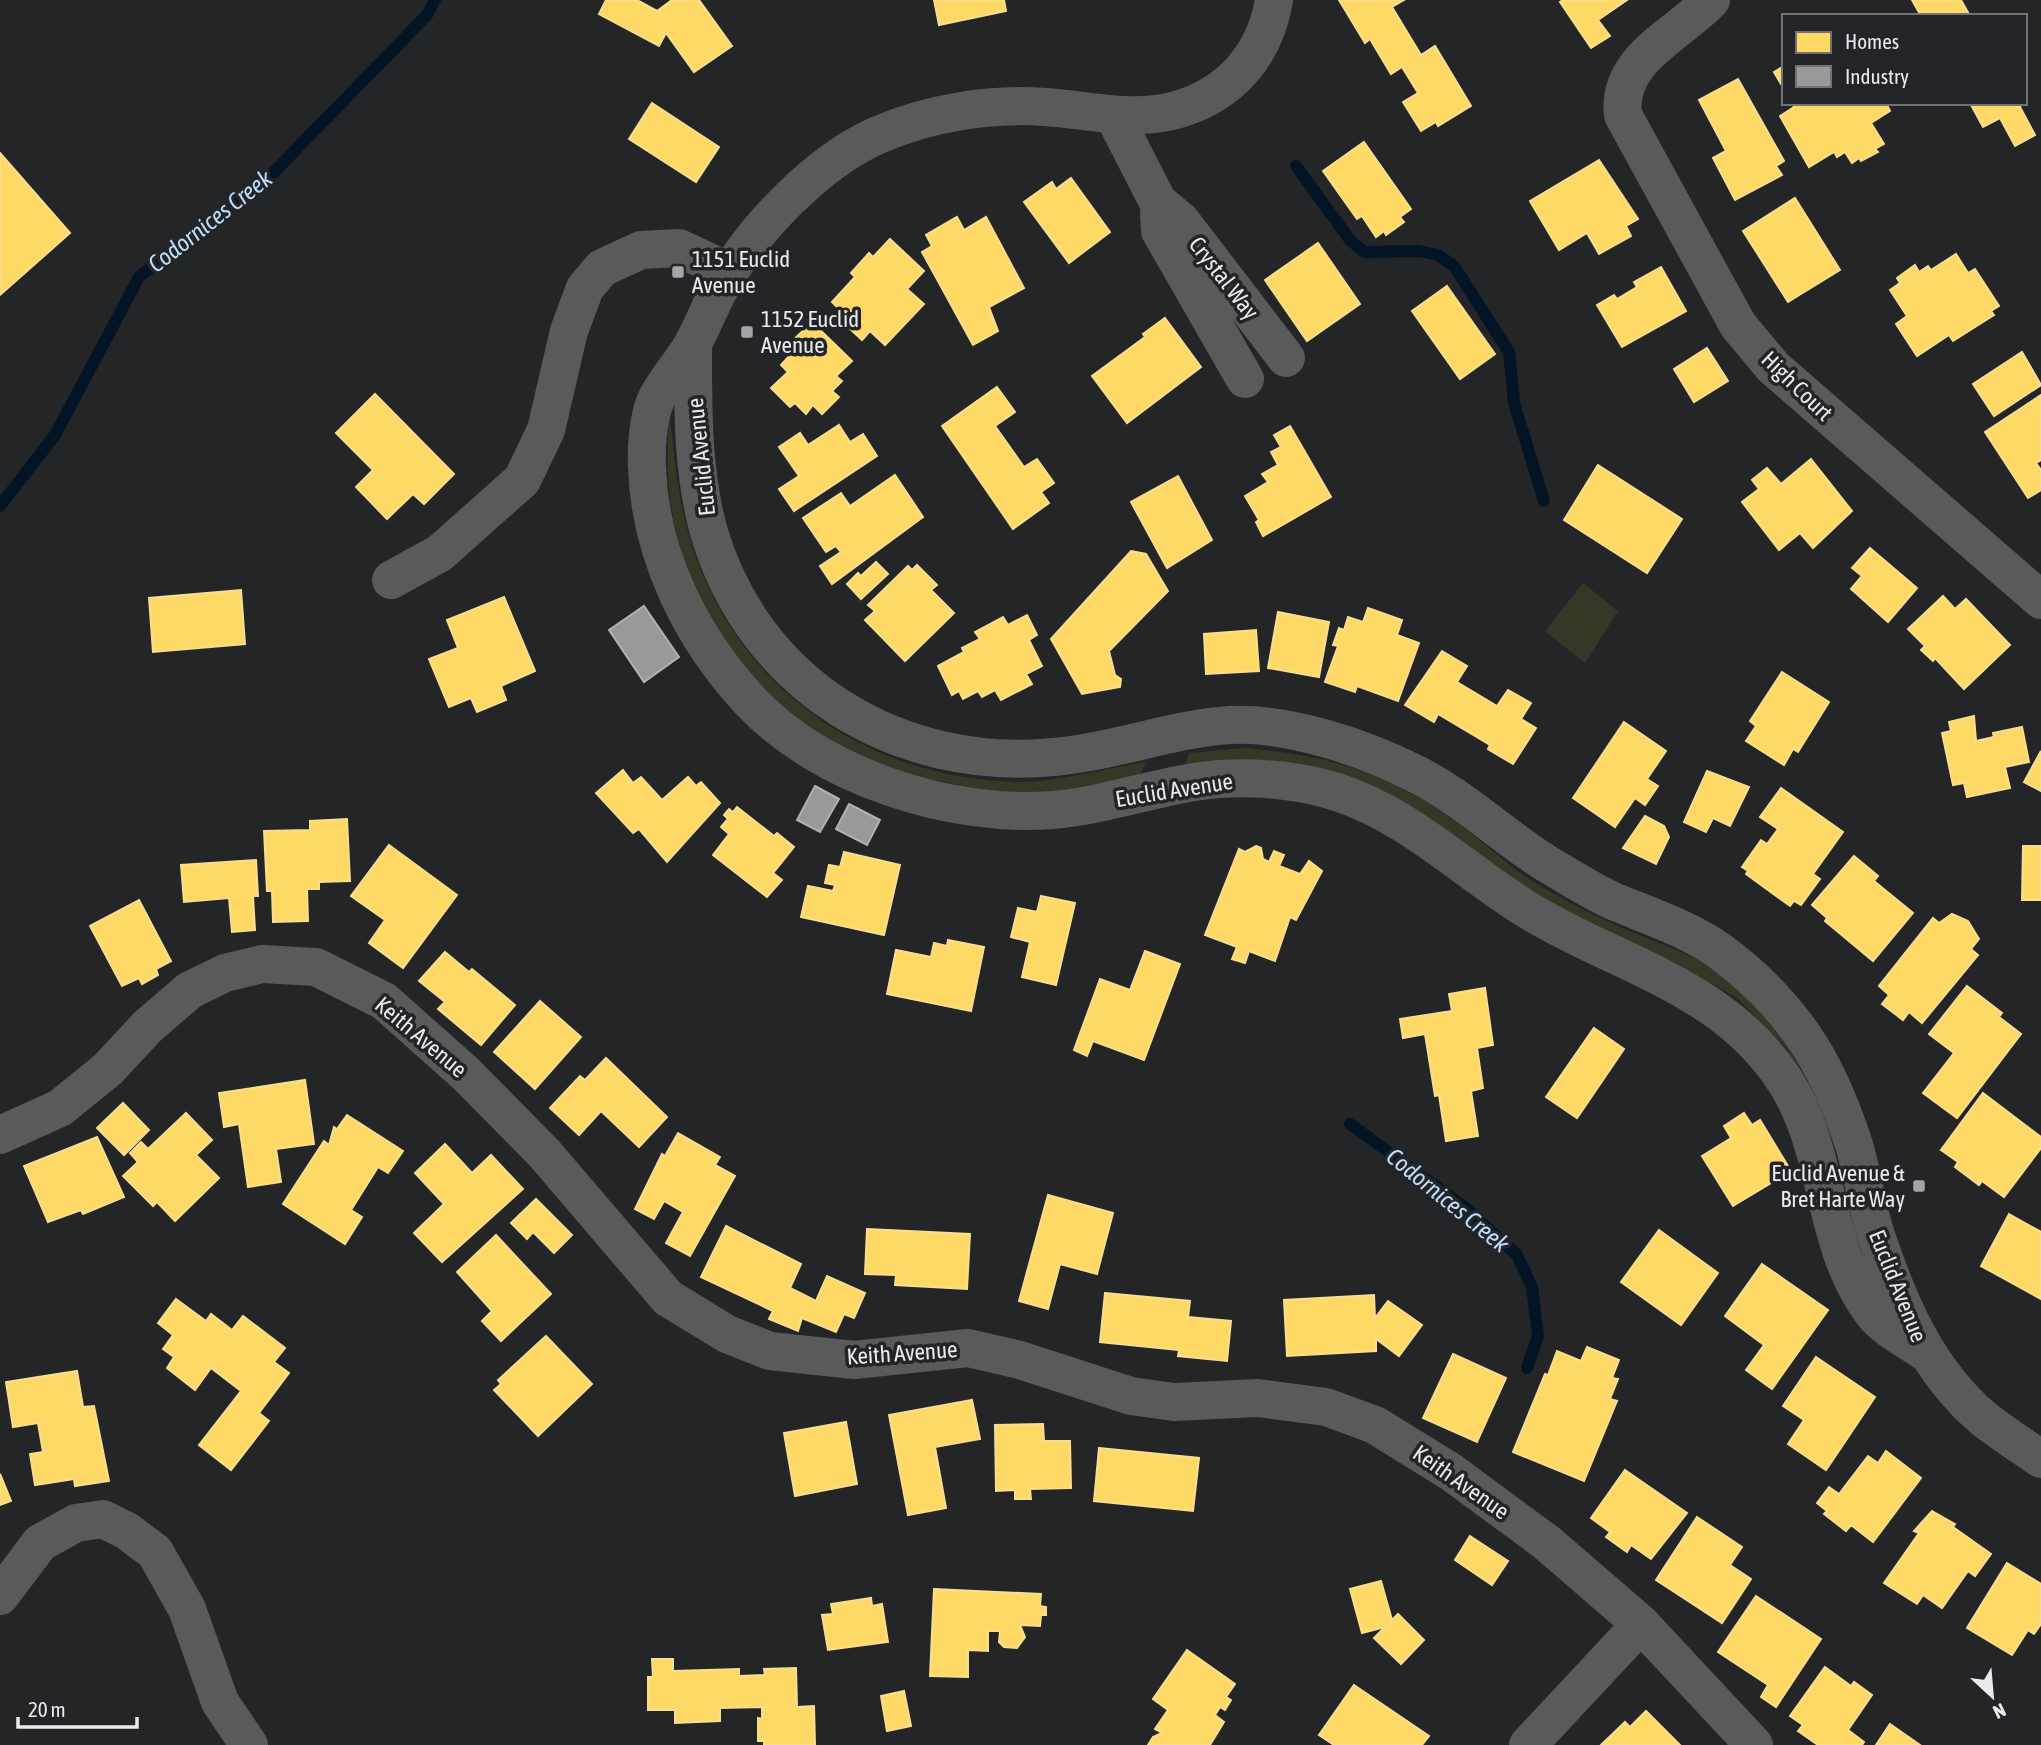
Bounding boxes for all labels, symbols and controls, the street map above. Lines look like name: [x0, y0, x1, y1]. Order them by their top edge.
legend: [1782, 14, 2027, 105]
text: Homes: [1845, 29, 1899, 53]
text: Industry: [1845, 64, 1909, 88]
water label: Codornices Creek: [143, 164, 278, 278]
street label: Crystal Way: [1184, 232, 1264, 324]
place label: 1151 Euclid Avenue: [692, 246, 790, 298]
marker: 1151 Euclid Avenue: [670, 264, 686, 280]
place label: 1152 Euclid Avenue: [761, 306, 859, 358]
marker: 1152 Euclid Avenue: [739, 324, 755, 340]
street label: High Court: [1756, 346, 1838, 426]
street label: Euclid Avenue: [682, 397, 720, 517]
street label: Euclid Avenue: [1113, 768, 1235, 812]
street label: Keith Avenue: [370, 991, 472, 1083]
water label: Codornices Creek: [1381, 1142, 1515, 1258]
place label: Euclid Avenue & Bret Harte Way: [1771, 1160, 1905, 1212]
marker: Euclid Avenue & Bret Harte Way: [1911, 1178, 1927, 1194]
street label: Euclid Avenue: [1864, 1226, 1932, 1346]
street label: Keith Avenue: [846, 1336, 958, 1370]
street label: Keith Avenue: [1408, 1439, 1514, 1525]
north arrow: [1957, 1661, 2027, 1731]
scale bar: [18, 1686, 136, 1730]
text: 20 m: [28, 1697, 66, 1721]
text: N: [1990, 1699, 2009, 1724]

